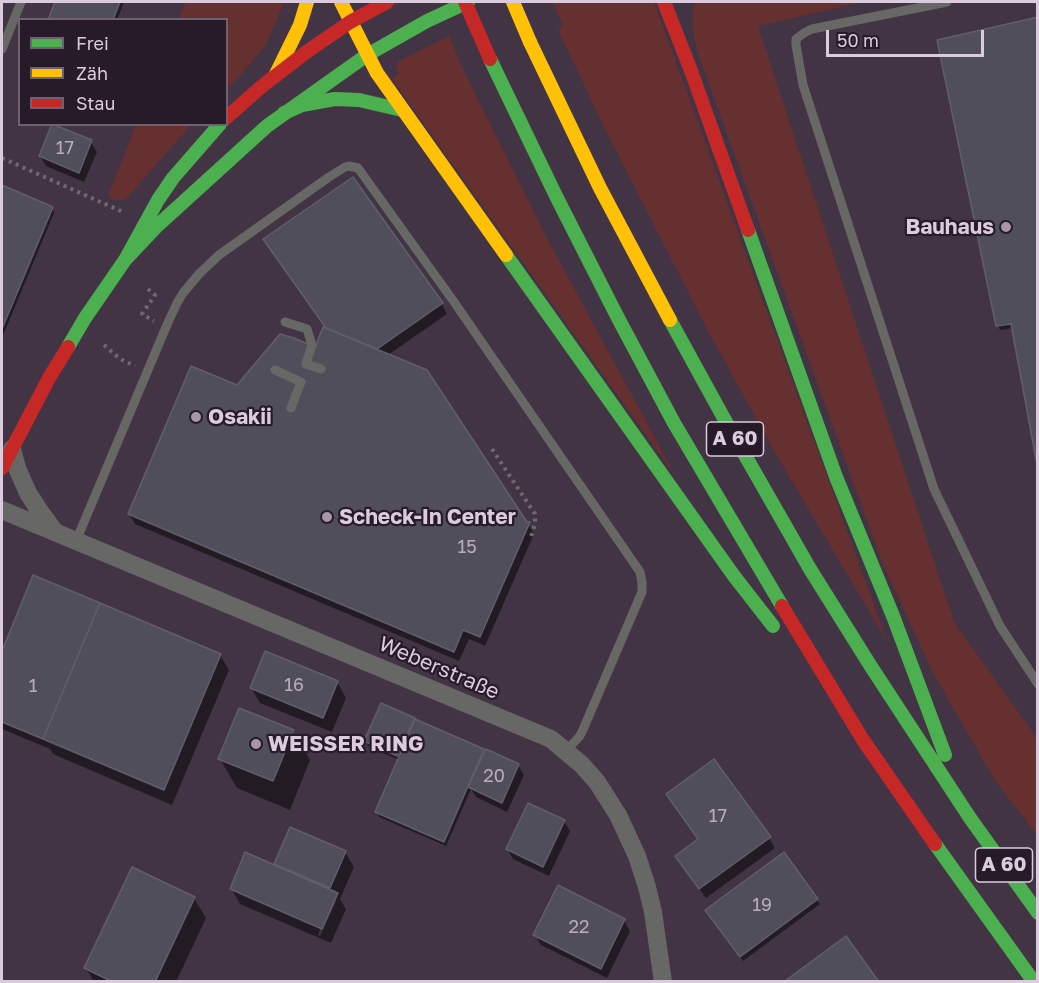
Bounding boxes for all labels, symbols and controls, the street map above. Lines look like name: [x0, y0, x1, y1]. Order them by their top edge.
legend: [18, 18, 228, 126]
scale bar: [829, 18, 986, 56]
text: 50 m: [837, 29, 879, 51]
text: Frei: [76, 32, 109, 54]
text: Zäh: [76, 62, 108, 84]
text: Stau: [76, 92, 115, 114]
house number: 17: [56, 137, 74, 159]
place label: Bauhaus: [905, 214, 994, 240]
marker: Bauhaus: [999, 220, 1013, 234]
place label: Osakii: [208, 404, 272, 430]
marker: Osakii: [189, 410, 203, 424]
road number: A 60: [706, 422, 764, 456]
place label: Scheck-In Center: [339, 504, 516, 530]
marker: Scheck-In Center: [320, 510, 334, 524]
house number: 15: [457, 536, 477, 558]
street label: Weberstraße: [375, 631, 503, 705]
house number: 16: [284, 674, 304, 696]
house number: 1: [29, 675, 37, 697]
place label: WEISSER RING: [268, 731, 423, 757]
marker: WEISSER RING: [249, 737, 263, 751]
house number: 20: [483, 765, 505, 787]
house number: 17: [709, 805, 727, 827]
road number: A 60: [976, 848, 1032, 882]
house number: 19: [752, 894, 772, 916]
house number: 22: [569, 916, 589, 938]

